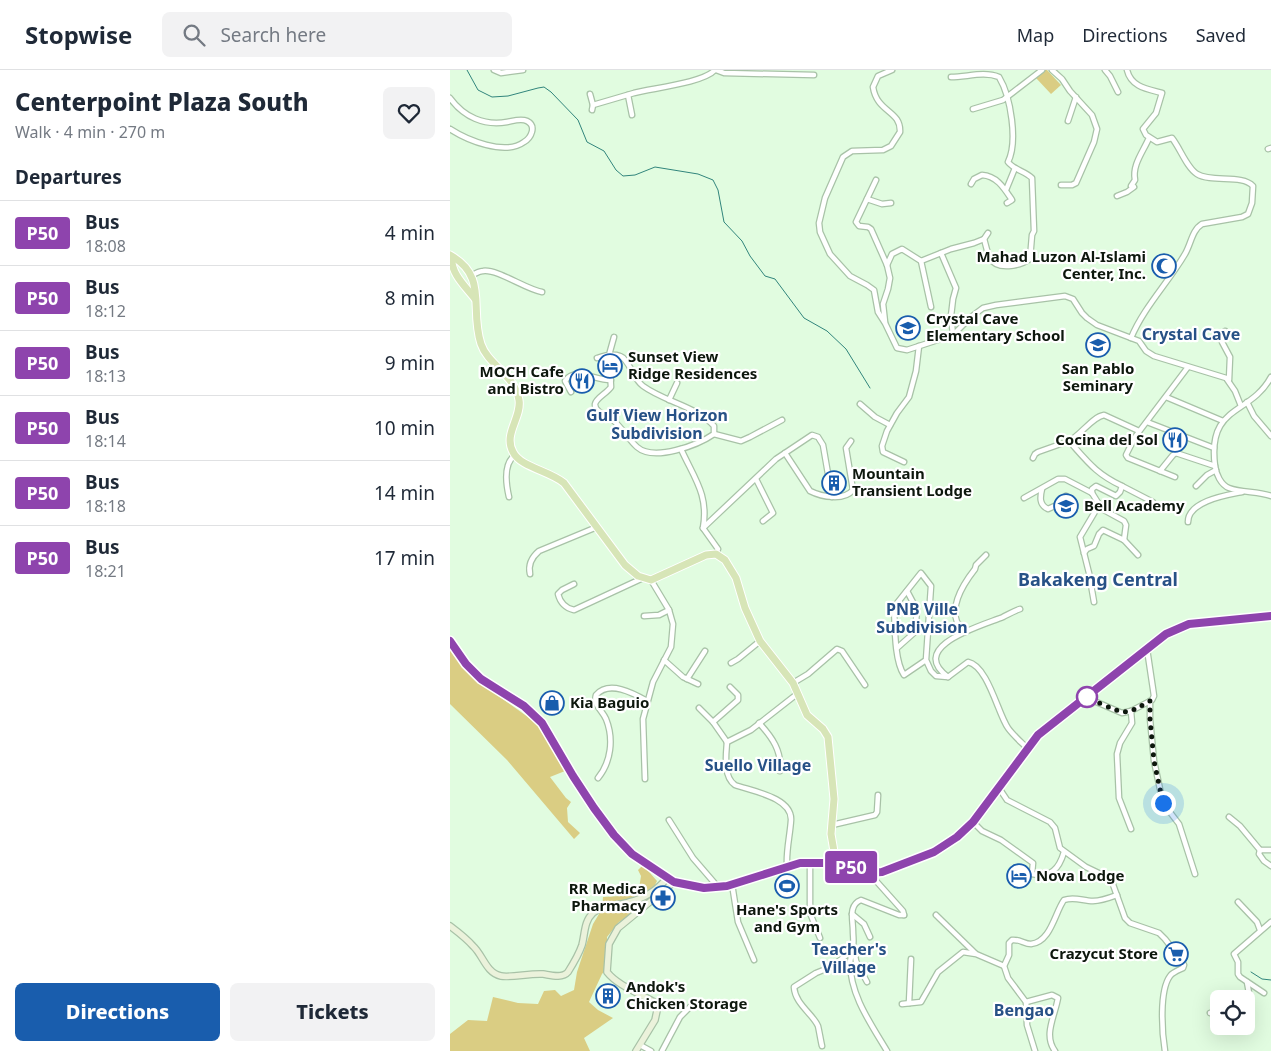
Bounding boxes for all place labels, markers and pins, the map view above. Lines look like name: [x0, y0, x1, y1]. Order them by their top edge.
place label: Mahad Luzon Al-Islami Center, Inc.: [977, 246, 1146, 283]
mosque icon: Mahad Luzon Al-Islami Center, Inc.: [1151, 253, 1177, 279]
place label: Crystal Cave Elementary School: [926, 308, 1065, 345]
school or university icon: Crystal Cave Elementary School: [895, 315, 921, 341]
school or university icon: San Pablo Seminary: [1085, 332, 1111, 358]
place label: Sunset View Ridge Residences: [628, 346, 757, 383]
hotel icon: Sunset View Ridge Residences: [597, 353, 623, 379]
place label: San Pablo Seminary: [1062, 358, 1134, 395]
place label: MOCH Cafe and Bistro: [480, 361, 564, 398]
restaurant icon: MOCH Cafe and Bistro: [569, 368, 595, 394]
restaurant icon: Cocina del Sol: [1162, 427, 1188, 453]
place label: Cocina del Sol: [1055, 429, 1158, 449]
place label: Mountain Transient Lodge: [852, 463, 972, 500]
building icon: Mountain Transient Lodge: [821, 470, 847, 496]
school or university icon: Bell Academy: [1053, 493, 1079, 519]
place label: Bell Academy: [1084, 495, 1185, 515]
unlabelled marker: [1076, 686, 1098, 708]
shop icon: Kia Baguio: [539, 690, 565, 716]
place label: Kia Baguio: [570, 692, 649, 712]
hotel icon: Nova Lodge: [1006, 863, 1032, 889]
place label: Nova Lodge: [1036, 865, 1124, 885]
sports icon: Hane's Sports and Gym: [774, 873, 800, 899]
place label: RR Medica Pharmacy: [569, 878, 646, 915]
pharmacy icon: RR Medica Pharmacy: [650, 885, 676, 911]
place label: Hane's Sports and Gym: [736, 899, 838, 936]
supermarket icon: Crazycut Store: [1163, 941, 1189, 967]
place label: Crazycut Store: [1050, 943, 1158, 963]
place label: Andok's Chicken Storage: [626, 976, 748, 1013]
building icon: Andok's Chicken Storage: [595, 983, 621, 1009]

